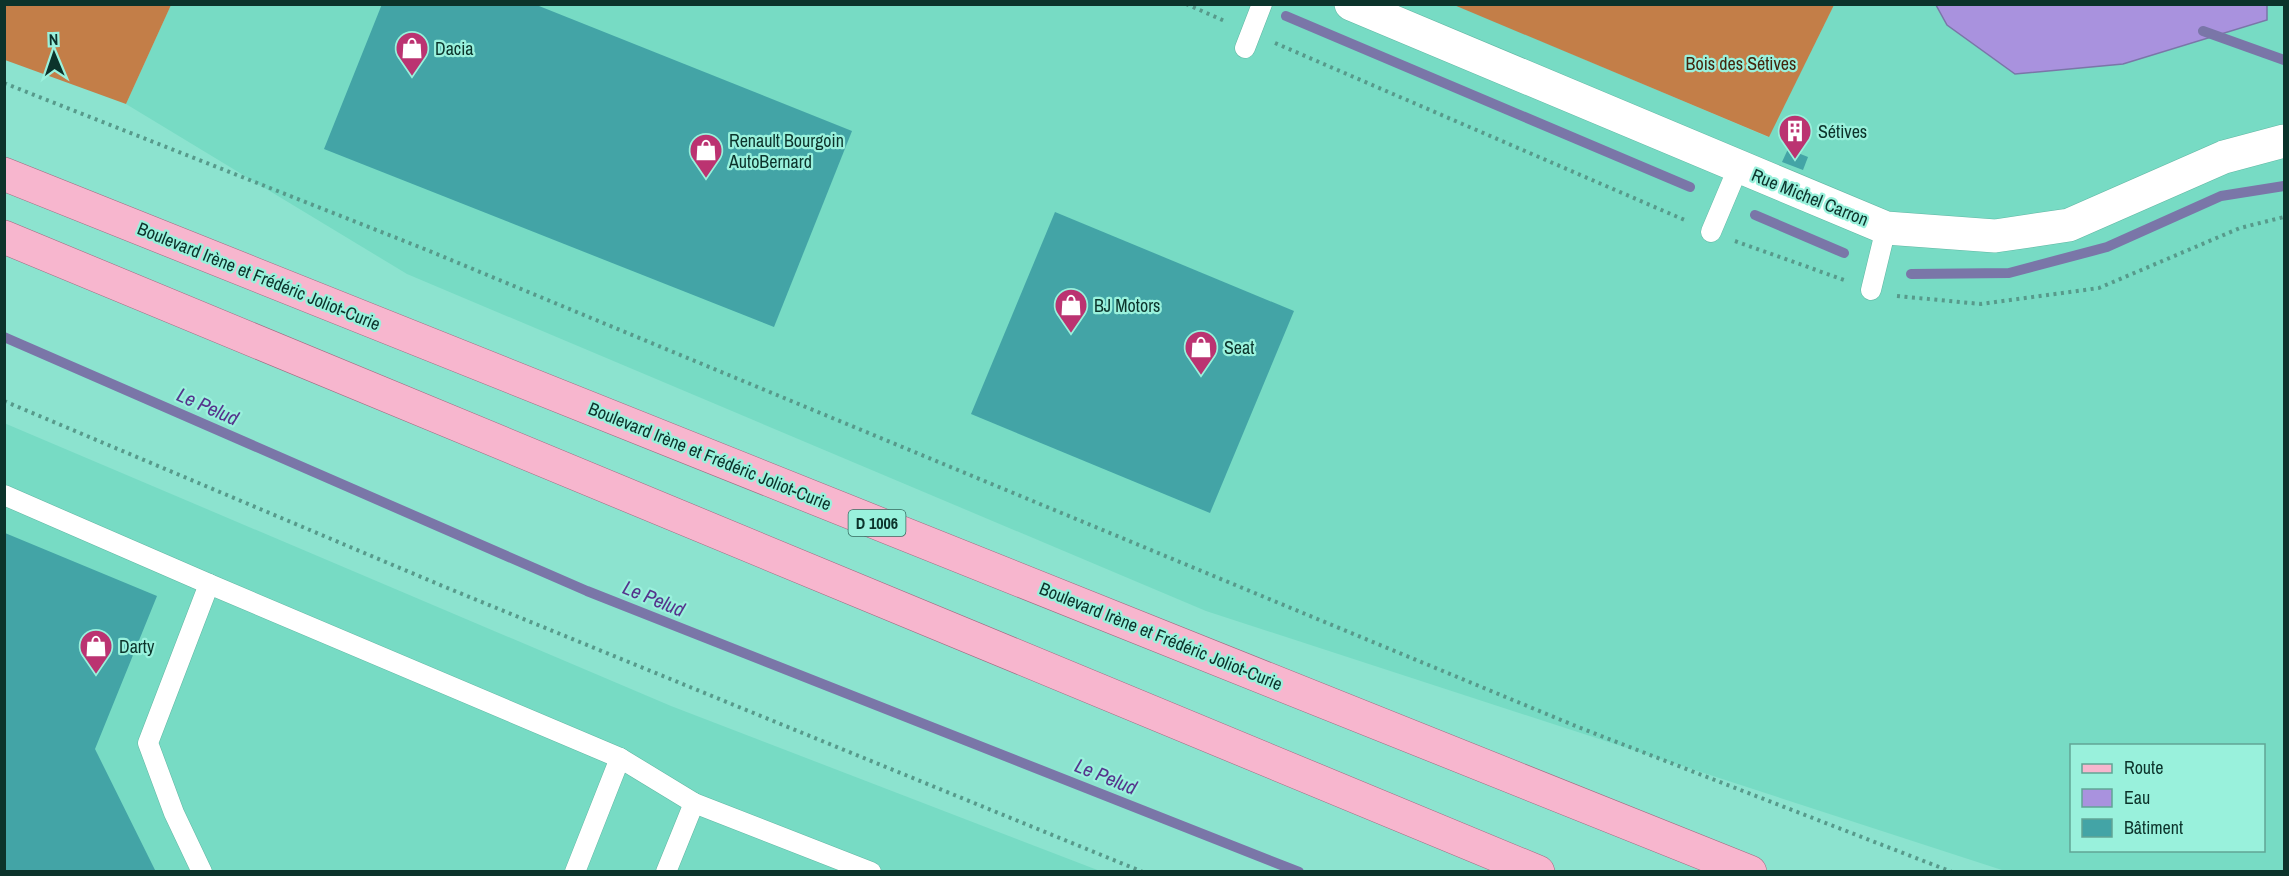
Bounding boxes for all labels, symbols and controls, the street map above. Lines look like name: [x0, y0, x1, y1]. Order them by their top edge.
north arrow: [24, 24, 84, 84]
text: N: [48, 28, 59, 50]
shop icon: Dacia: [394, 30, 430, 77]
place label: Dacia: [435, 36, 474, 61]
park label: Bois des Sétives: [1686, 51, 1796, 76]
building icon: Sétives: [1777, 113, 1813, 160]
place label: Sétives: [1818, 119, 1867, 144]
place label: Renault Bourgoin AutoBernard: [728, 128, 844, 174]
shop icon: Renault Bourgoin AutoBernard: [688, 132, 724, 179]
street label: Rue Michel Carron: [1748, 162, 1872, 232]
street label: Boulevard Irène et Frédéric Joliot-Curie: [134, 216, 384, 336]
shop icon: BJ Motors: [1053, 287, 1089, 334]
place label: BJ Motors: [1094, 293, 1160, 318]
shop icon: Seat: [1183, 329, 1219, 376]
place label: Seat: [1224, 335, 1254, 360]
water label: Le Pelud: [173, 380, 244, 432]
street label: Boulevard Irène et Frédéric Joliot-Curie: [585, 396, 835, 516]
road number: D 1006: [848, 510, 906, 536]
water label: Le Pelud: [619, 573, 690, 623]
street label: Boulevard Irène et Frédéric Joliot-Curie: [1036, 576, 1286, 696]
shop icon: Darty: [78, 628, 114, 675]
place label: Darty: [119, 634, 155, 659]
legend: [2070, 744, 2265, 852]
water label: Le Pelud: [1071, 751, 1142, 801]
text: Route: [2124, 755, 2163, 780]
text: Eau: [2124, 785, 2150, 810]
text: Bâtiment: [2124, 815, 2183, 840]

